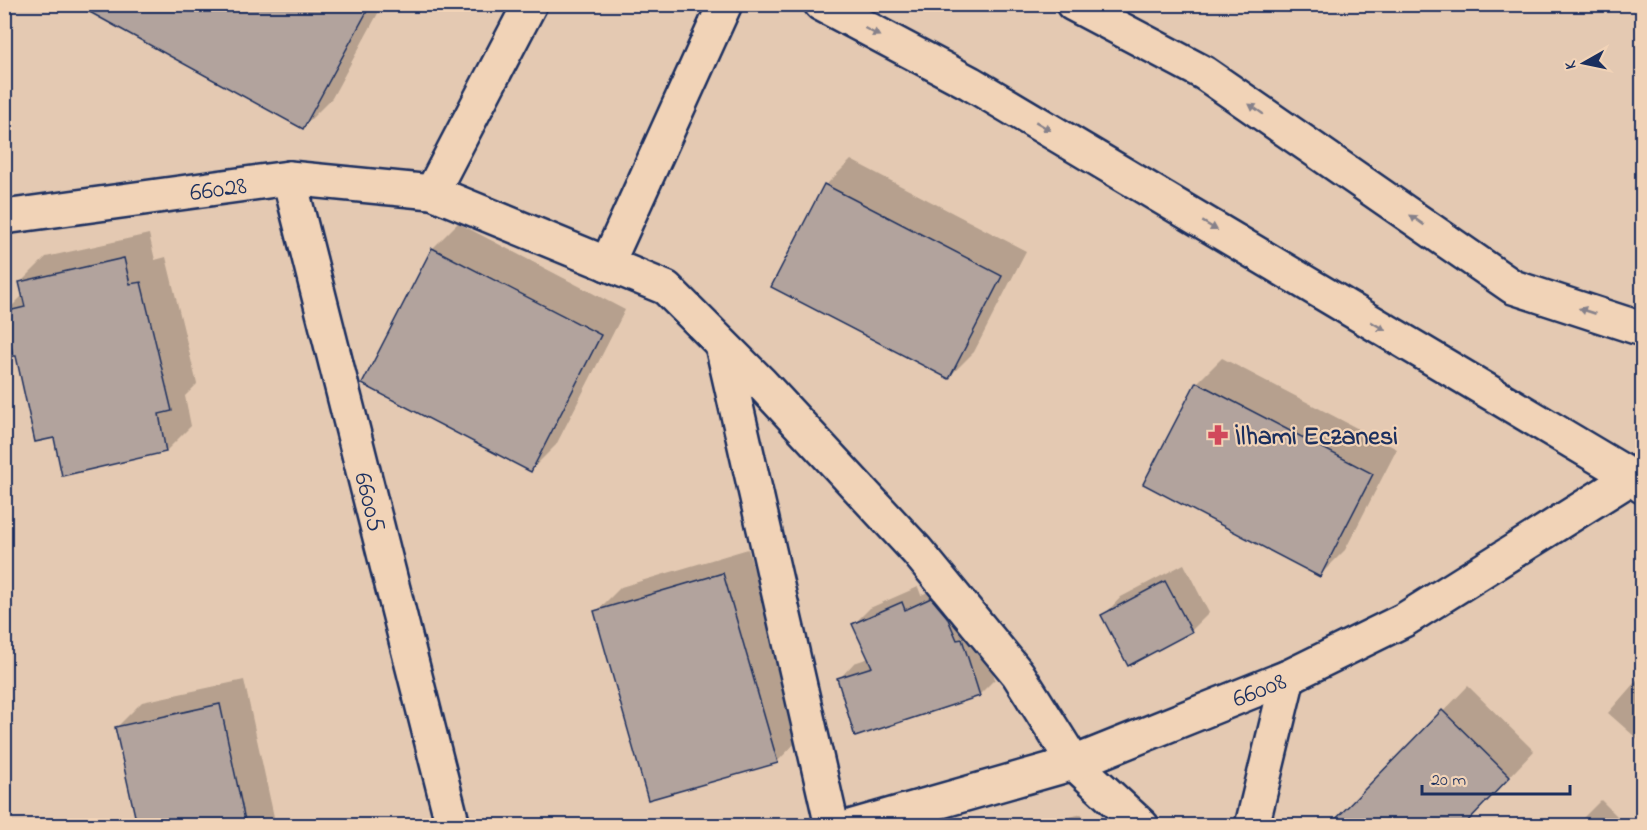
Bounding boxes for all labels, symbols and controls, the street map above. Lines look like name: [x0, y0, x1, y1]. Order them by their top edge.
one-way arrow: [864, 27, 881, 37]
north arrow: [1554, 33, 1614, 93]
text: K: [1559, 58, 1584, 71]
one-way arrow: [1249, 103, 1265, 115]
one-way arrow: [1035, 121, 1051, 132]
street label: 66028: [188, 168, 249, 213]
one-way arrow: [1409, 214, 1425, 226]
one-way arrow: [1202, 221, 1218, 232]
one-way arrow: [1578, 306, 1596, 315]
one-way arrow: [1370, 321, 1387, 331]
place label: İlhami Eczanesi: [1235, 419, 1398, 457]
pharmacy icon: İlhami Eczanesi: [1206, 423, 1230, 447]
street label: 66005: [342, 469, 394, 537]
street label: 66008: [1227, 664, 1293, 719]
scale bar: [1422, 758, 1570, 796]
text: 20 m: [1431, 768, 1466, 794]

